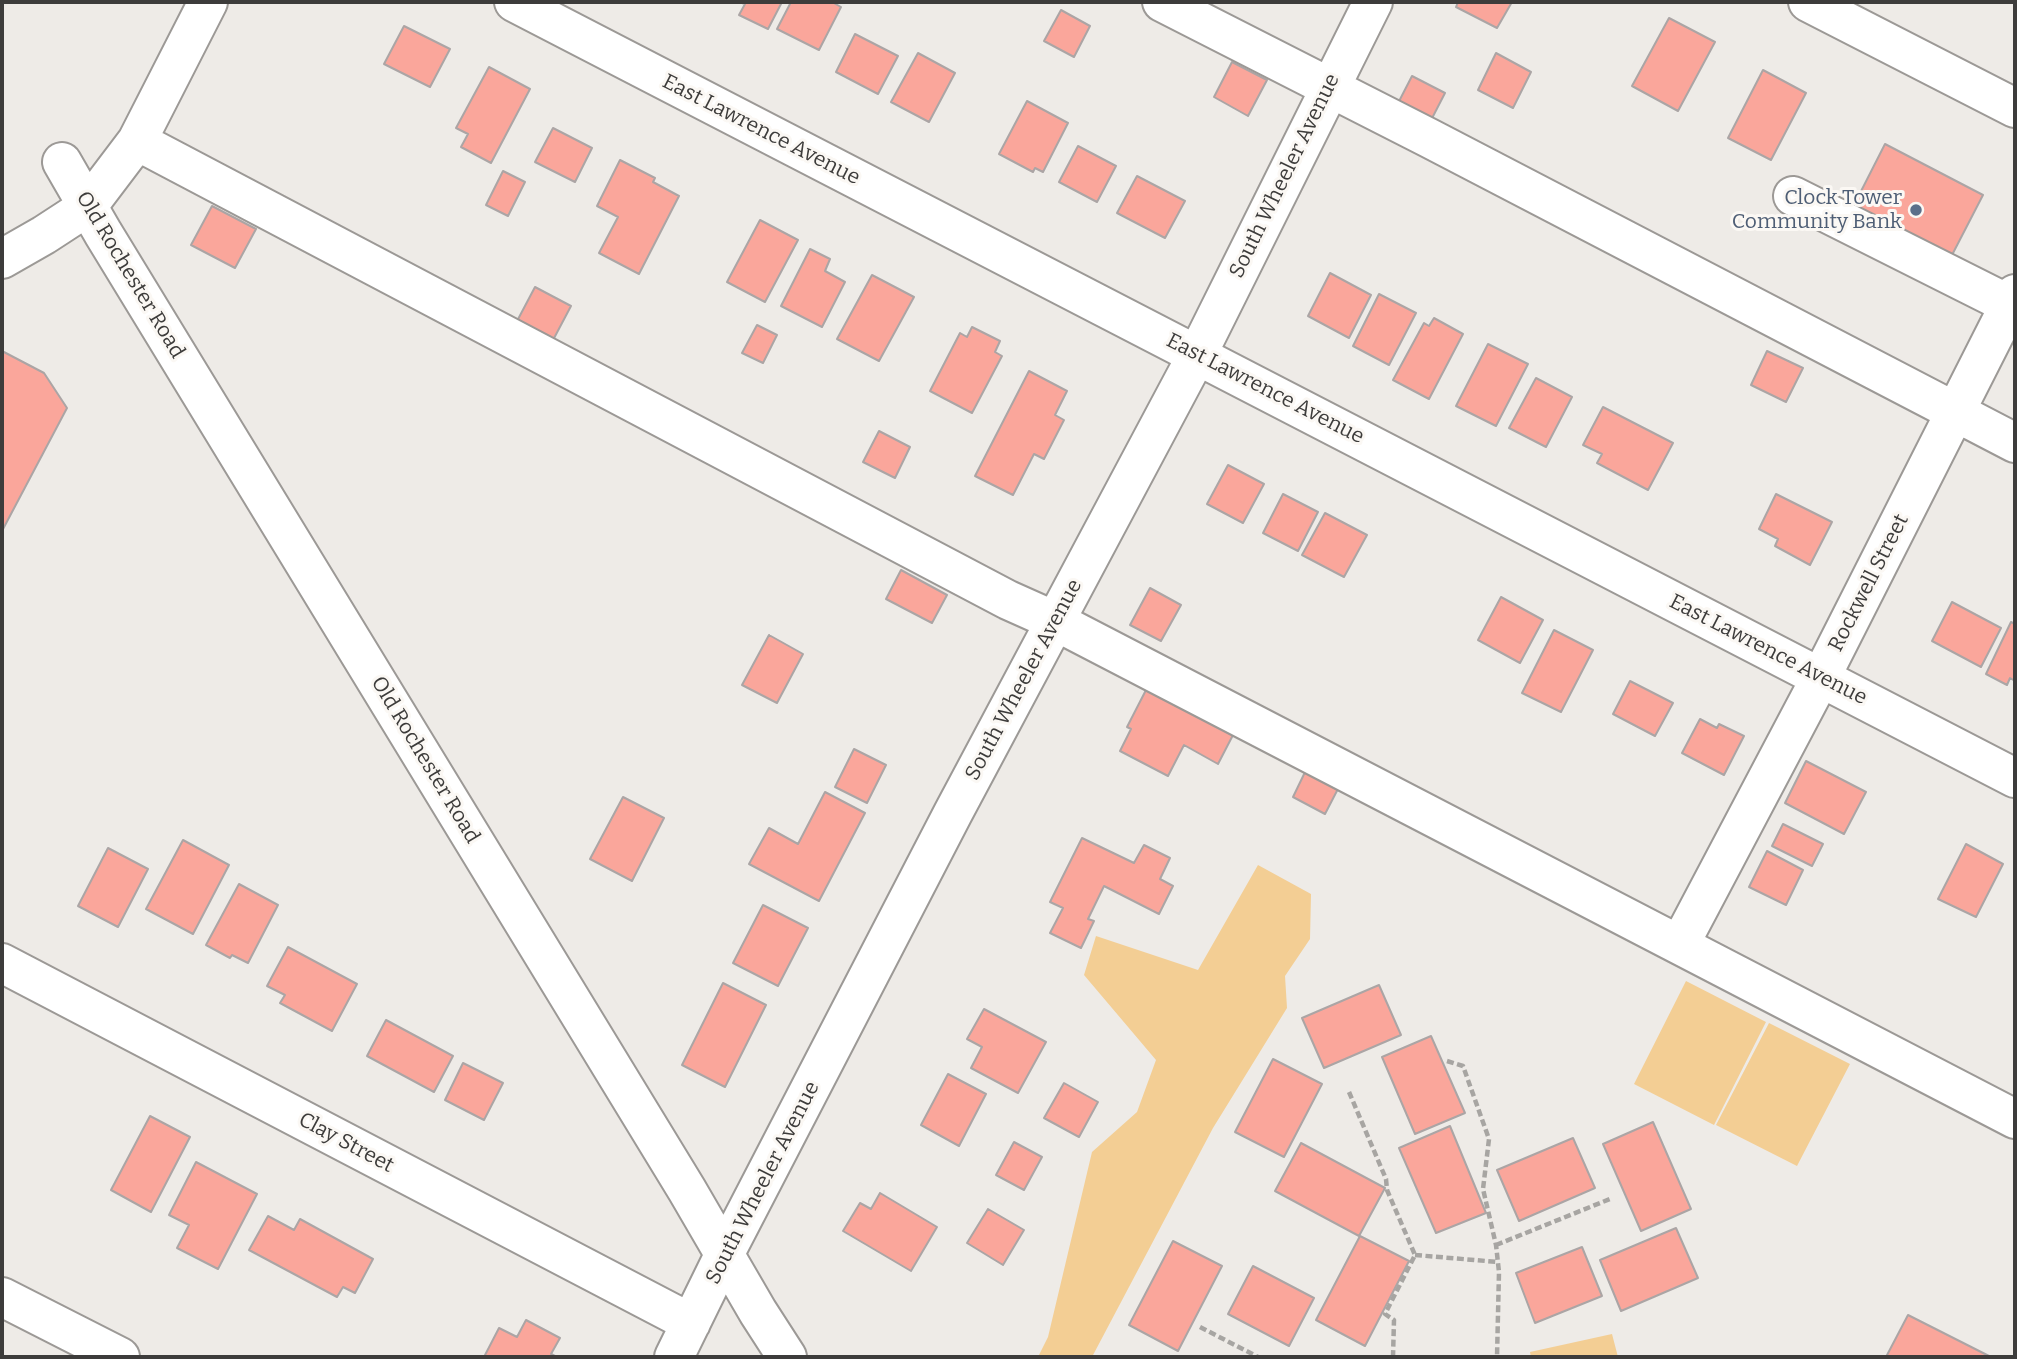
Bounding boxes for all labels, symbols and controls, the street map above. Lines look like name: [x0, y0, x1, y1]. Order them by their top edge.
street label: East Lawrence Avenue: [658, 69, 864, 191]
street label: South Wheeler Avenue: [1225, 70, 1345, 282]
place label: Clock Tower Community Bank: [1732, 185, 1902, 235]
street label: Old Rochester Road: [70, 187, 190, 363]
marker: Clock Tower Community Bank: [1908, 202, 1924, 218]
street label: East Lawrence Avenue: [1162, 328, 1368, 450]
street label: Rockwell Street: [1824, 510, 1914, 656]
street label: South Wheeler Avenue: [960, 575, 1088, 785]
street label: East Lawrence Avenue: [1665, 589, 1871, 711]
street label: Old Rochester Road: [365, 672, 485, 848]
street label: South Wheeler Avenue: [701, 1077, 825, 1289]
street label: Clay Street: [294, 1107, 398, 1179]

